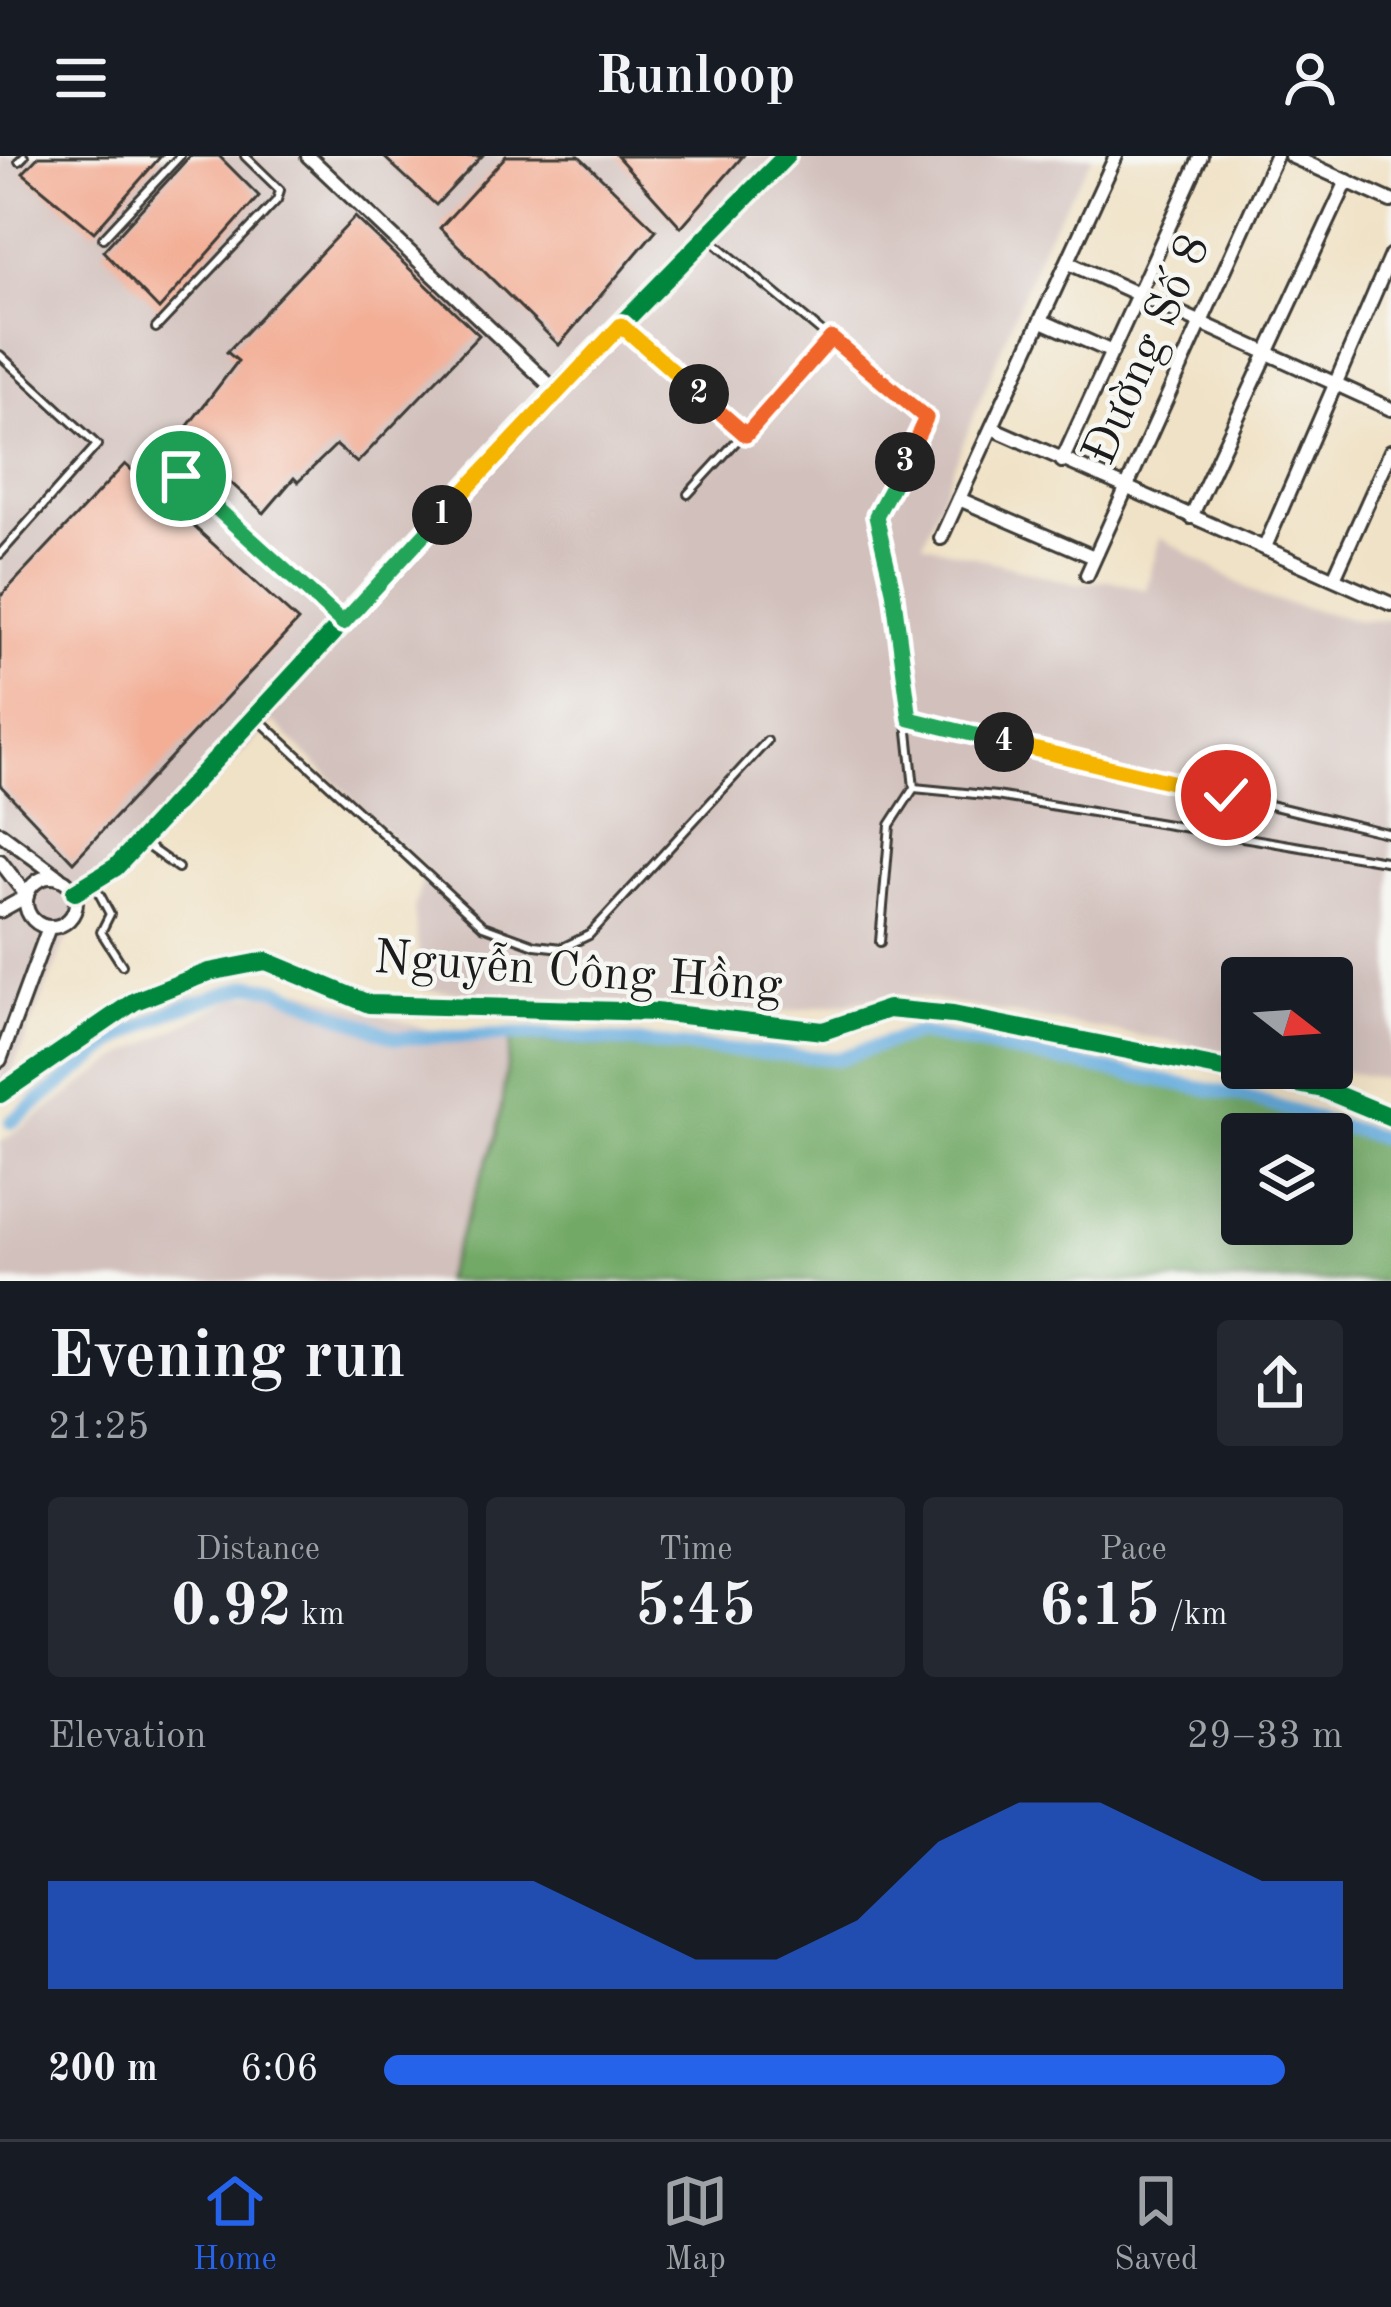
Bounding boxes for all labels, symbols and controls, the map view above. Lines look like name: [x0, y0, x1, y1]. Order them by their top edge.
icon: menu: [48, 45, 114, 111]
icon: person: [1277, 45, 1343, 111]
text: Runloop: [596, 51, 795, 105]
street label: Đường Số 8: [1075, 227, 1220, 472]
pin: 2: [669, 364, 729, 424]
text: 2: [689, 377, 709, 410]
pin: [130, 425, 232, 527]
pin: 3: [875, 432, 935, 492]
icon: arrive: [148, 443, 214, 509]
text: 3: [895, 445, 915, 478]
pin: 1: [412, 485, 472, 545]
text: 1: [432, 498, 452, 531]
pin: 4: [974, 712, 1034, 772]
text: 4: [994, 725, 1014, 758]
pin: [1175, 744, 1277, 846]
icon: check: [1193, 762, 1259, 828]
street label: Nguyễn Công Hồng: [372, 931, 784, 1011]
north arrow: [1221, 957, 1353, 1089]
map controls: [1221, 957, 1353, 1245]
button: layers: [1221, 1113, 1353, 1245]
button: share: [1217, 1320, 1343, 1446]
text: Evening run: [48, 1326, 406, 1392]
text: 21:25: [48, 1408, 149, 1447]
text: Distance: [196, 1534, 320, 1567]
text: Time: [659, 1534, 732, 1567]
text: Pace: [1100, 1534, 1167, 1567]
text: 0.92: [171, 1578, 292, 1638]
text: 5:45: [635, 1578, 756, 1638]
text: 6:15: [1039, 1578, 1160, 1638]
text: km: [292, 1599, 345, 1632]
text: /km: [1160, 1599, 1227, 1632]
text: Elevation: [48, 1717, 207, 1756]
text: 29–33 m: [1186, 1717, 1343, 1756]
text: 200 m: [48, 2050, 158, 2089]
text: 6:06: [240, 2050, 319, 2089]
tab: Home: [193, 2168, 277, 2281]
tab: Map: [662, 2168, 728, 2281]
tab: Saved: [1114, 2168, 1198, 2281]

